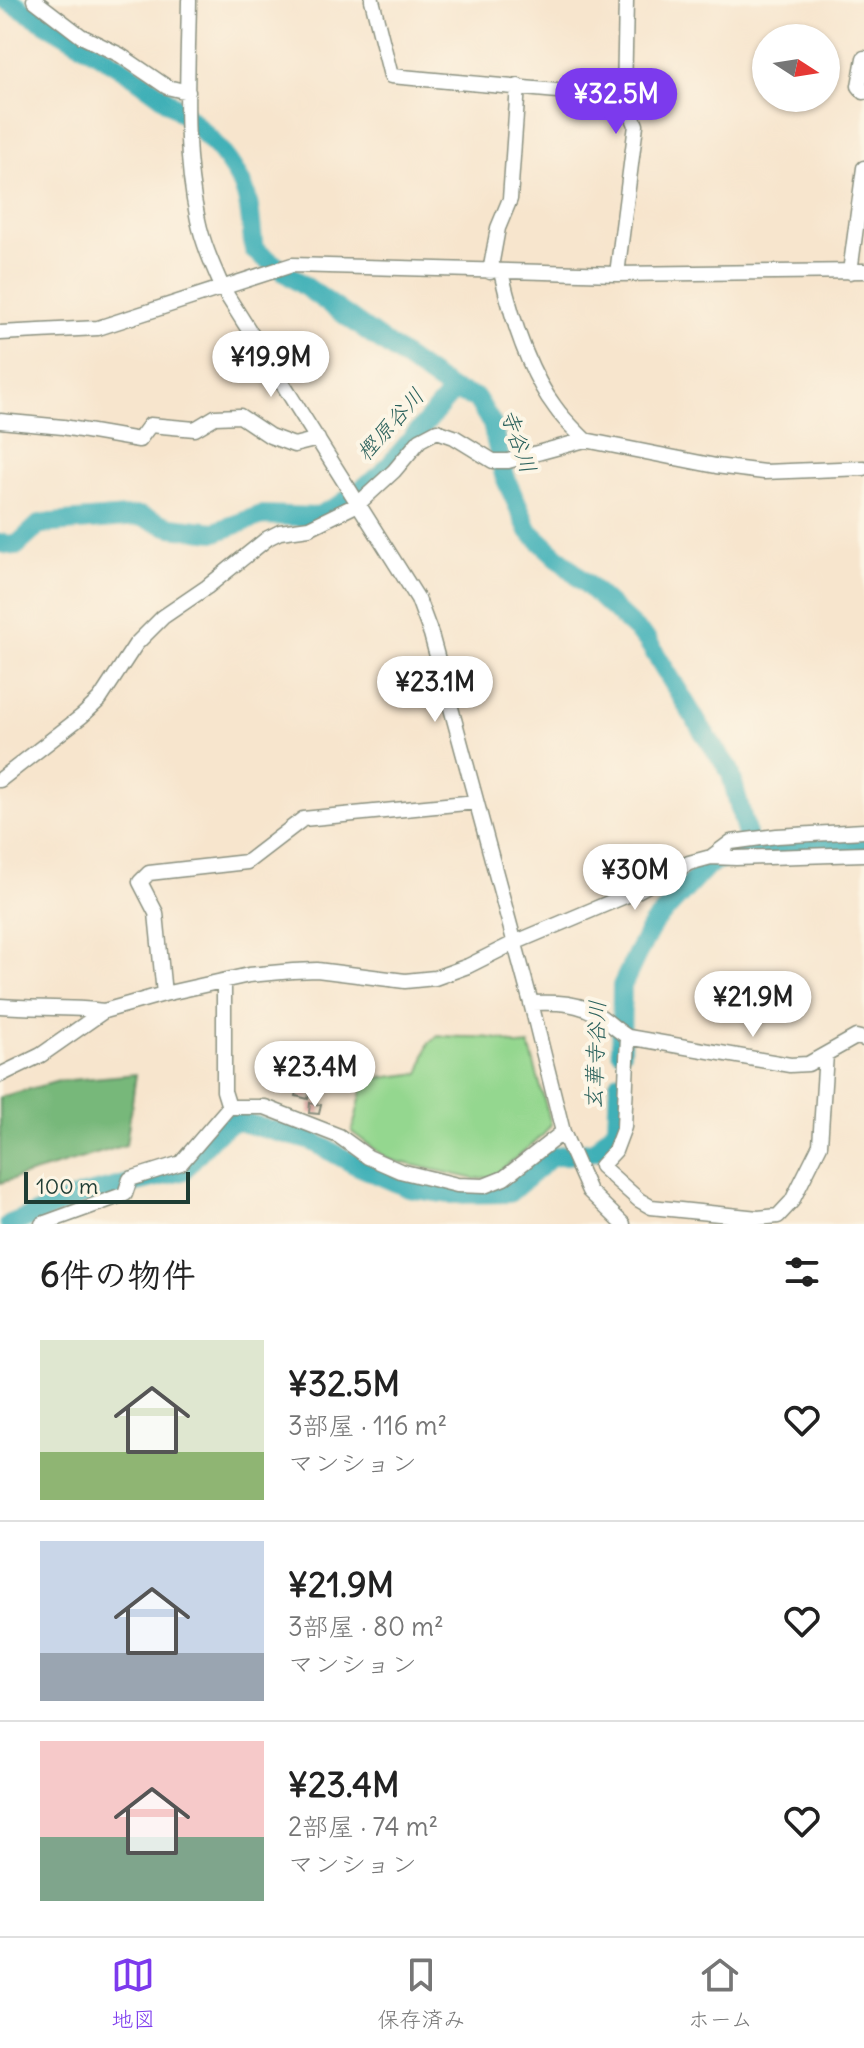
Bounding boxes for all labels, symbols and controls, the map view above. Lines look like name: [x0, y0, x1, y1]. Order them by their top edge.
north arrow: [752, 24, 840, 112]
map controls: [752, 24, 840, 112]
pin: ¥32.5M: [551, 68, 681, 136]
text: ¥32.5M: [573, 77, 659, 110]
pin: ¥19.9M: [206, 331, 336, 399]
text: ¥19.9M: [230, 340, 312, 373]
water label: 樫原谷川: [350, 382, 430, 466]
water label: 寺谷川: [495, 405, 543, 477]
pin: ¥23.1M: [370, 656, 500, 724]
text: ¥23.1M: [395, 665, 475, 698]
pin: ¥30M: [588, 844, 682, 912]
text: ¥30M: [601, 853, 669, 886]
pin: ¥21.9M: [688, 971, 818, 1039]
text: ¥21.9M: [712, 980, 794, 1013]
water label: 玄華寺谷川: [579, 1000, 611, 1110]
pin: ¥23.4M: [250, 1041, 380, 1109]
text: ¥23.4M: [272, 1050, 358, 1083]
scale bar: [24, 1168, 190, 1204]
text: 100 m: [36, 1172, 98, 1200]
icon: filters: [780, 1250, 824, 1294]
text: 6件の物件: [40, 1253, 196, 1296]
text: ¥32.5M: [288, 1362, 400, 1405]
icon: home: [104, 1372, 200, 1468]
icon: heart: [780, 1398, 824, 1442]
text: 3部屋 · 116 m²: [288, 1409, 447, 1442]
text: マンション: [288, 1446, 417, 1479]
text: ¥21.9M: [288, 1563, 394, 1606]
icon: home: [104, 1573, 200, 1669]
icon: heart: [780, 1599, 824, 1643]
text: 3部屋 · 80 m²: [288, 1610, 444, 1643]
text: マンション: [288, 1647, 417, 1680]
text: ¥23.4M: [288, 1763, 400, 1806]
icon: home: [104, 1773, 200, 1869]
icon: heart: [780, 1799, 824, 1843]
text: 2部屋 · 74 m²: [288, 1810, 438, 1843]
text: マンション: [288, 1847, 417, 1880]
tab: 地図: [111, 1953, 155, 2033]
tab: 保存済み: [377, 1953, 465, 2033]
tab: ホーム: [688, 1953, 753, 2033]

